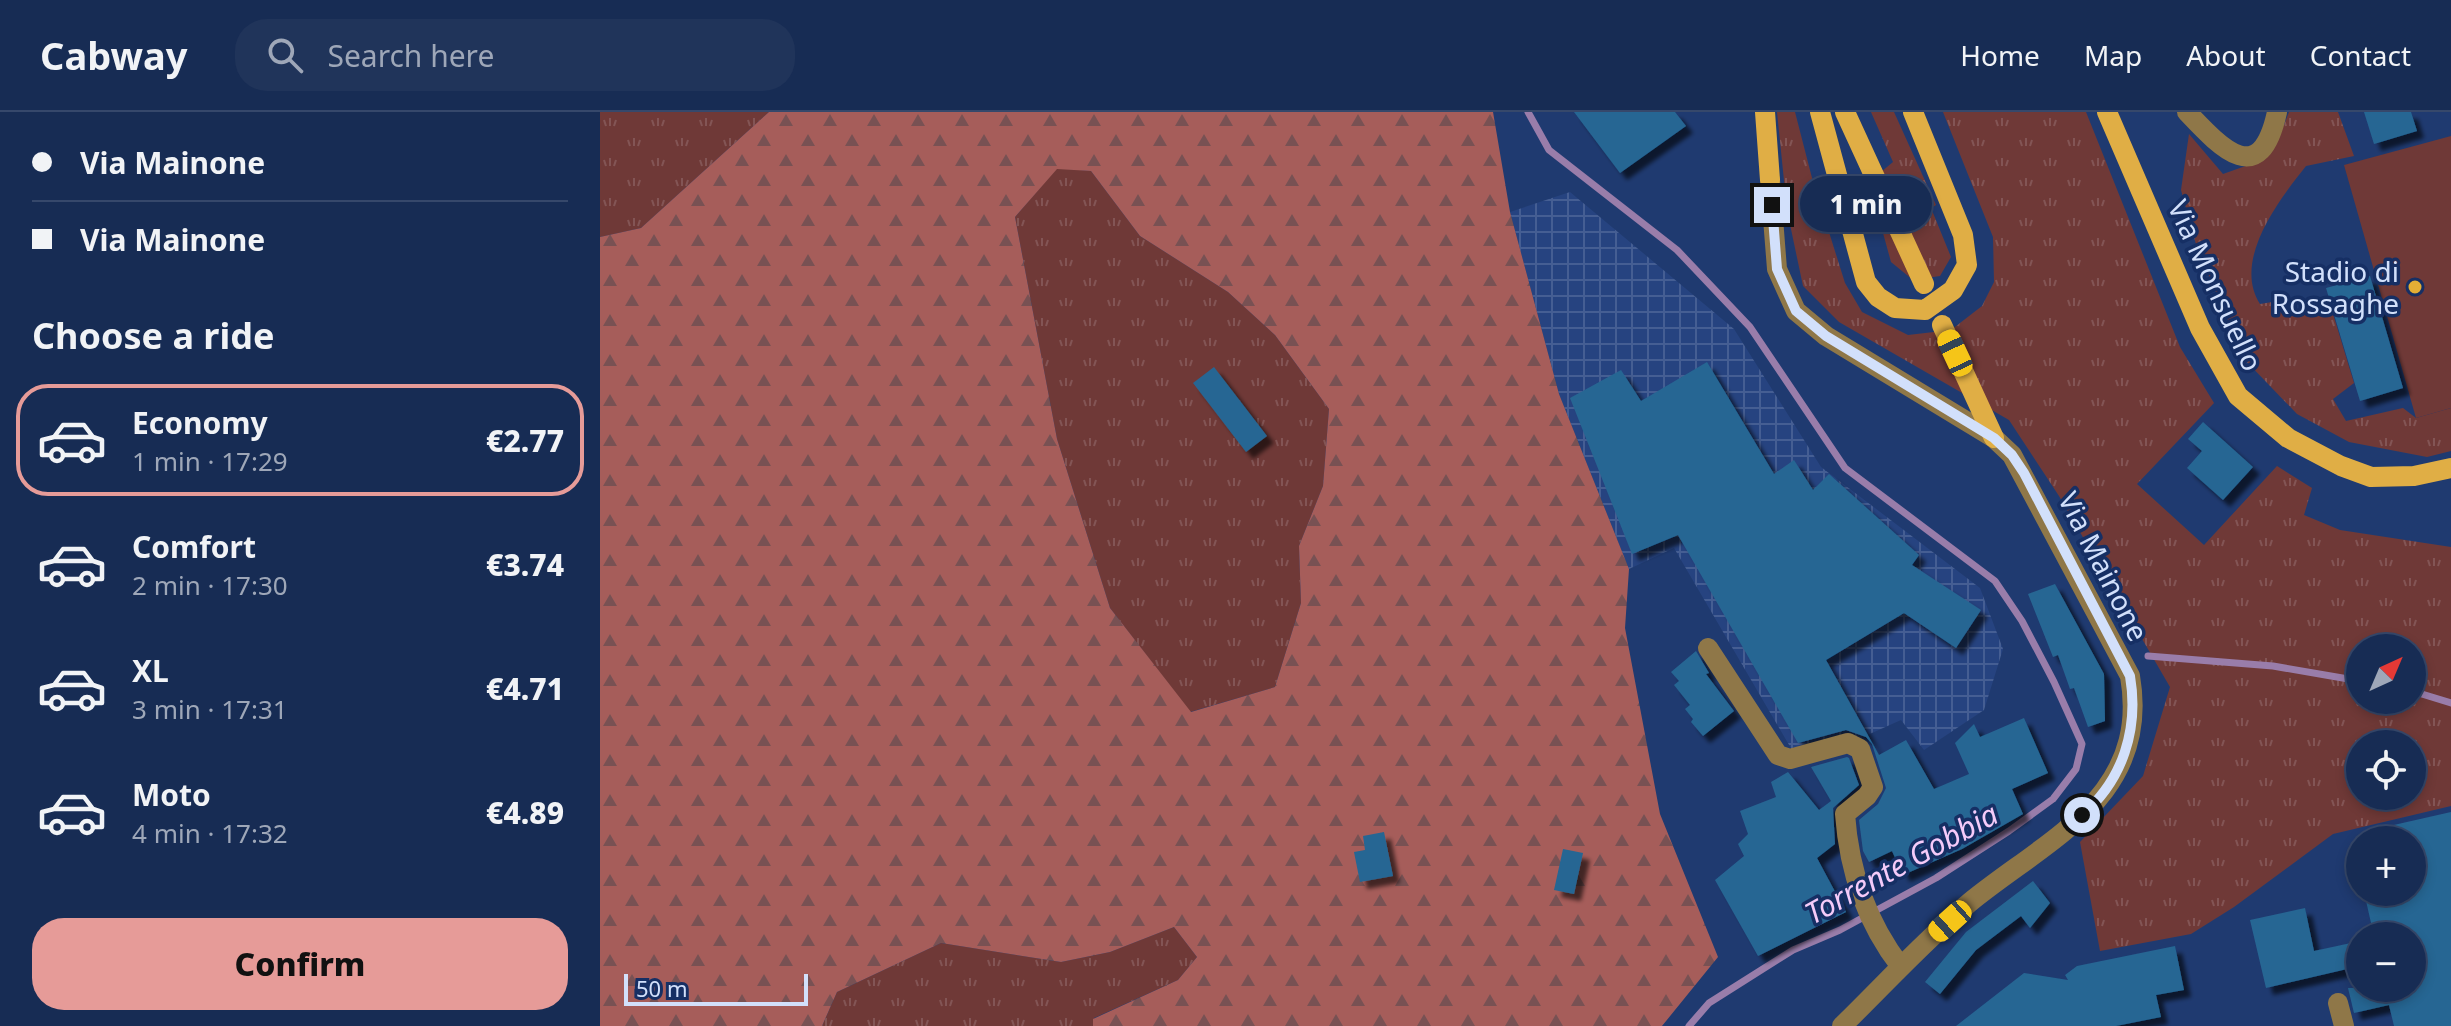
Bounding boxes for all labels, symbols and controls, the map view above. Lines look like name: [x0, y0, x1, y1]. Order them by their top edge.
search box: [235, 19, 795, 91]
text: Cabway: [40, 29, 187, 81]
icon: search: [263, 33, 307, 77]
text: Search here: [327, 35, 494, 76]
text: Home: [1960, 36, 2040, 74]
text: Map: [2084, 36, 2142, 74]
text: About: [2186, 36, 2266, 74]
text: Contact: [2310, 36, 2411, 74]
text: Via Mainone: [80, 142, 265, 183]
callout: 1 min: [1800, 177, 1932, 233]
text: 1 min: [1830, 186, 1902, 222]
route end: [1754, 187, 1790, 223]
street label: Via Monsuello: [2160, 193, 2272, 377]
text: Via Mainone: [80, 219, 265, 260]
place label: Stadio di Rossaghe: [2272, 252, 2399, 322]
marker: Stadio di Rossaghe: [2406, 278, 2424, 296]
text: Choose a ride: [32, 311, 274, 360]
car: [1934, 326, 1976, 380]
text: Economy: [132, 402, 268, 443]
icon: car: [36, 404, 108, 476]
text: €2.77: [486, 420, 564, 461]
text: 1 min · 17:29: [132, 443, 288, 479]
street label: Via Mainone: [2050, 485, 2158, 647]
text: Comfort: [132, 526, 256, 567]
icon: car: [36, 528, 108, 600]
text: €3.74: [486, 544, 564, 585]
text: 2 min · 17:30: [132, 567, 288, 603]
north arrow: [2346, 634, 2426, 714]
map controls: [2346, 634, 2426, 1002]
text: XL: [132, 650, 169, 691]
icon: car: [36, 652, 108, 724]
text: €4.71: [486, 668, 564, 709]
text: 3 min · 17:31: [132, 691, 288, 727]
button: locate: [2346, 730, 2426, 810]
text: Moto: [132, 774, 211, 815]
icon: car: [36, 776, 108, 848]
text: €4.89: [486, 792, 564, 833]
water label: Torrente Gobbia: [1797, 793, 2005, 933]
route start: [2064, 797, 2100, 833]
text: 4 min · 17:32: [132, 815, 288, 851]
button: +: [2346, 826, 2426, 906]
car: [1924, 896, 1976, 946]
button: Confirm: [32, 918, 568, 1010]
button: −: [2346, 922, 2426, 1002]
scale bar: [624, 970, 808, 1006]
text: 50 m: [636, 973, 687, 1003]

